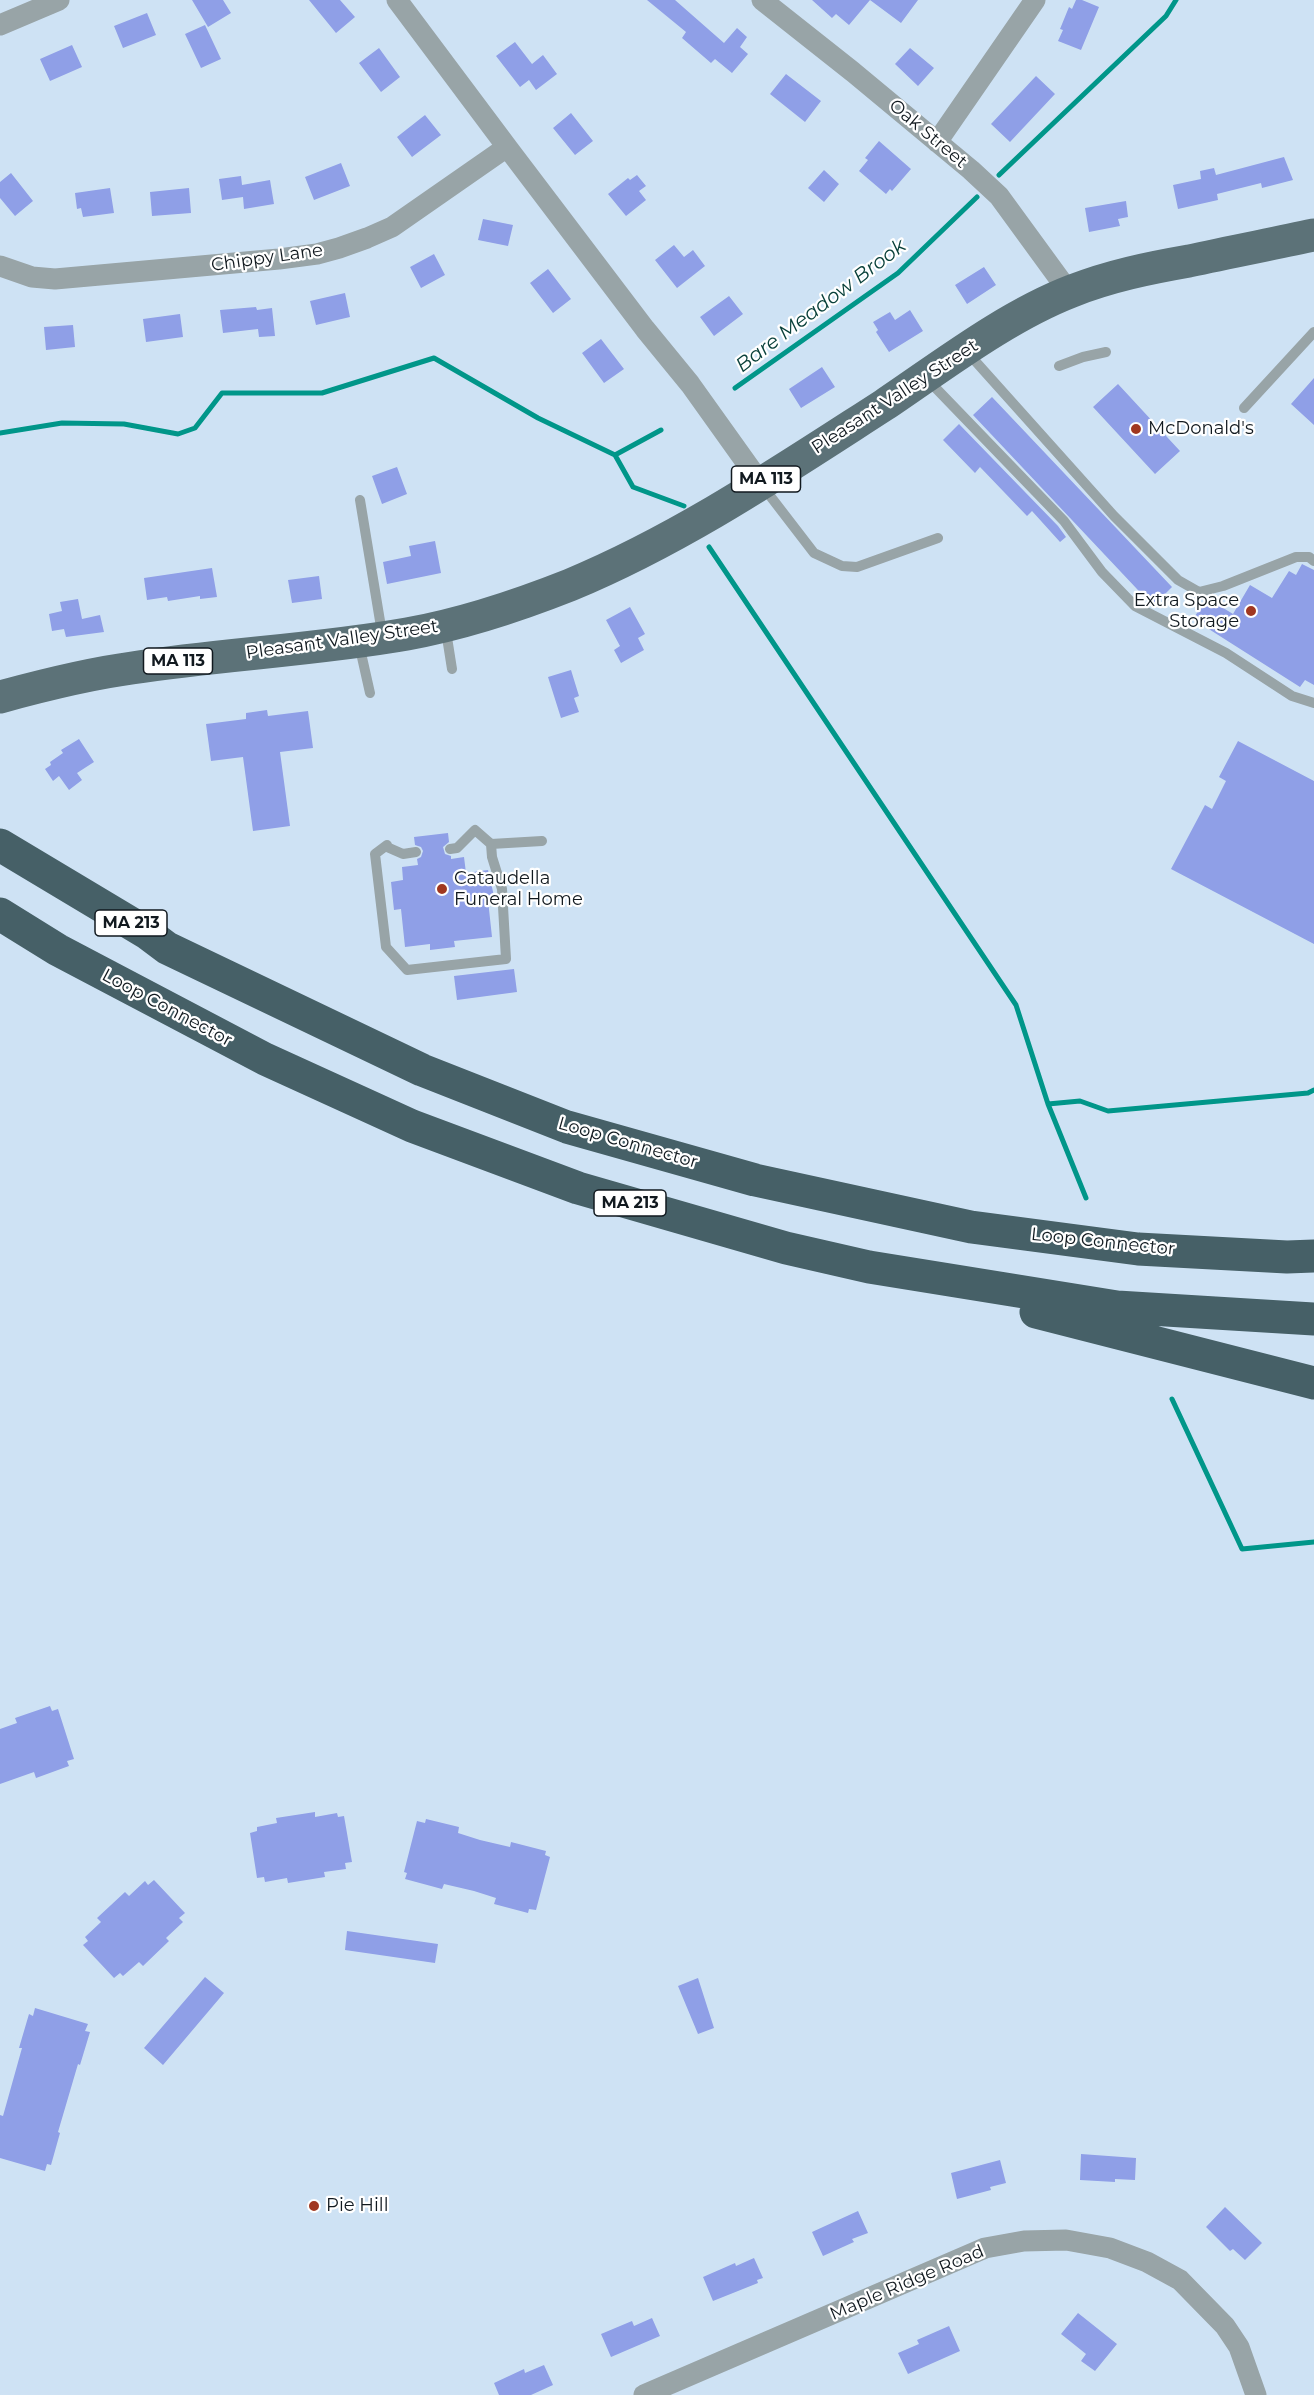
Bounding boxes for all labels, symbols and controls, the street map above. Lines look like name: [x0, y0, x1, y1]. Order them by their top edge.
street label: Oak Street: [884, 95, 972, 173]
water label: Bare Meadow Brook: [731, 234, 911, 378]
street label: Chippy Lane: [210, 239, 324, 277]
street label: Pleasant Valley Street: [808, 335, 982, 459]
place label: McDonald's: [1148, 418, 1254, 440]
marker: McDonald's: [1129, 422, 1143, 436]
road number: MA 113: [732, 466, 801, 492]
place label: Extra Space Storage: [1134, 590, 1239, 632]
marker: Extra Space Storage: [1244, 604, 1258, 618]
street label: Pleasant Valley Street: [244, 616, 440, 664]
road number: MA 113: [144, 648, 213, 674]
place label: Cataudella Funeral Home: [454, 868, 583, 910]
marker: Cataudella Funeral Home: [435, 882, 449, 896]
road number: MA 213: [95, 910, 167, 936]
street label: Loop Connector: [98, 965, 236, 1051]
street label: Loop Connector: [556, 1113, 700, 1173]
road number: MA 213: [594, 1190, 666, 1216]
street label: Loop Connector: [1030, 1224, 1176, 1260]
place label: Pie Hill: [326, 2195, 389, 2217]
marker: Pie Hill: [307, 2199, 321, 2213]
street label: Maple Ridge Road: [827, 2241, 987, 2325]

